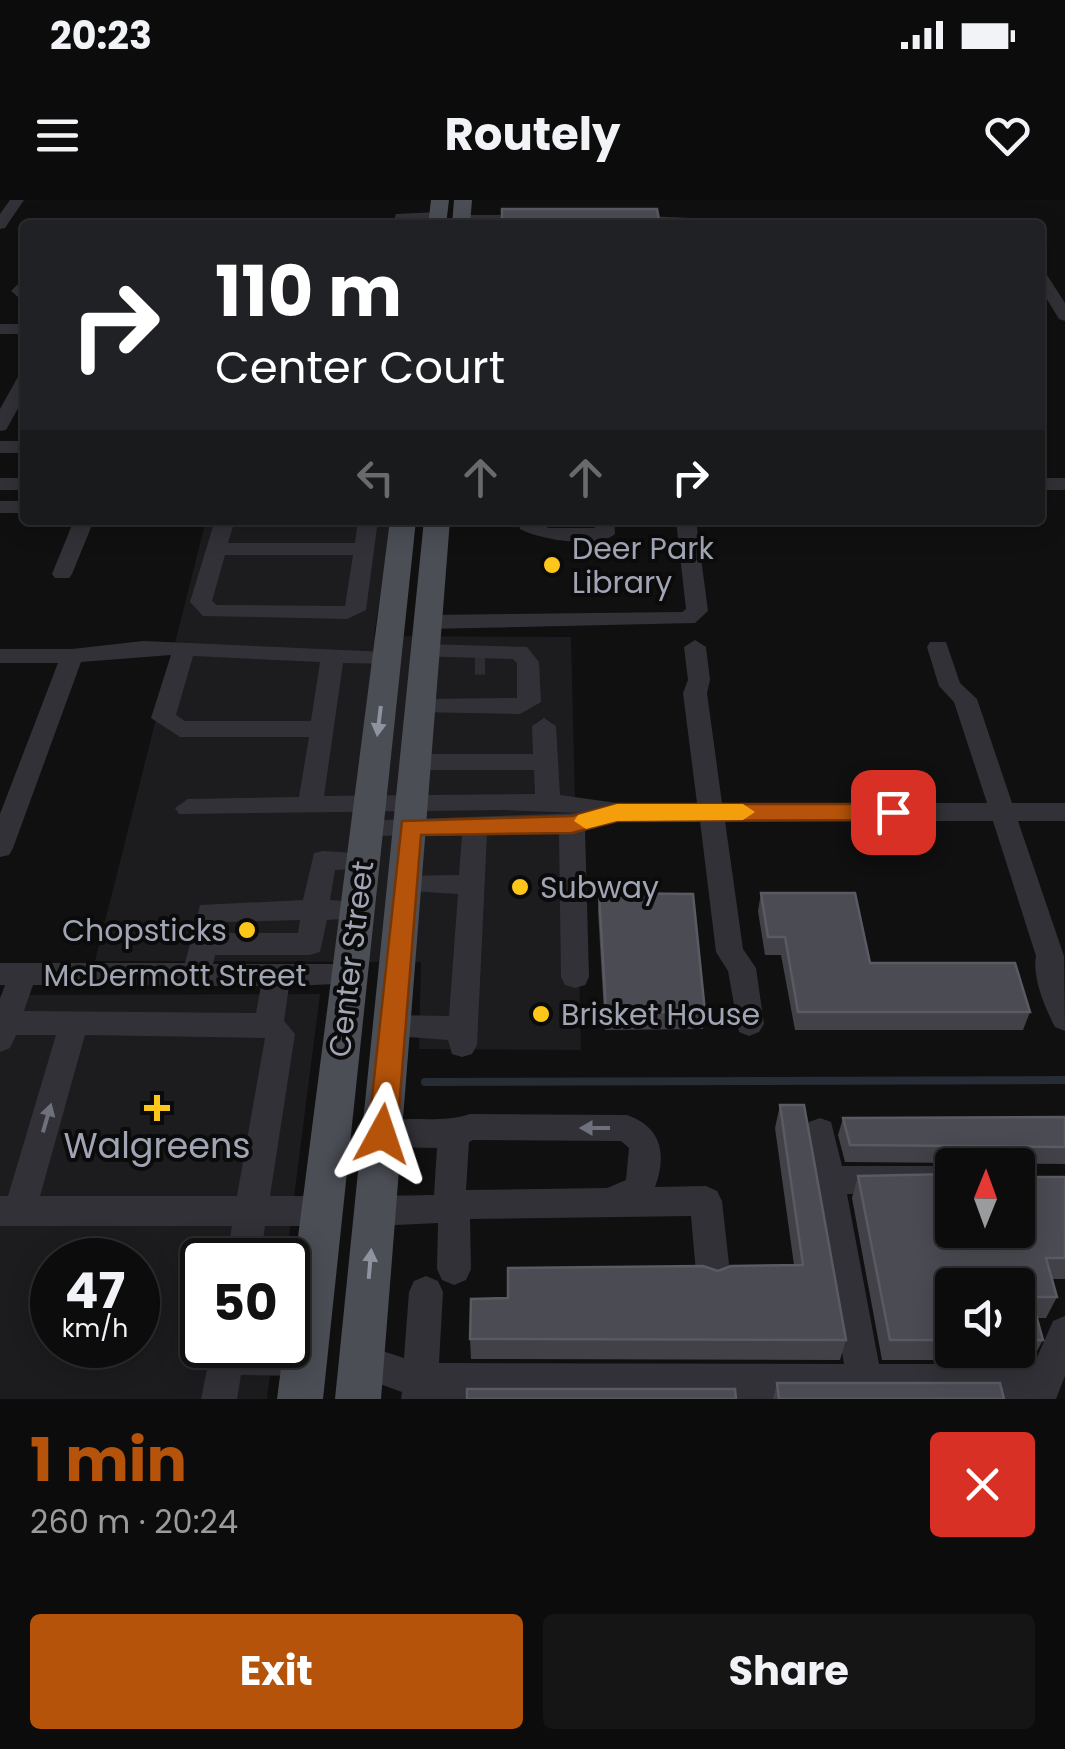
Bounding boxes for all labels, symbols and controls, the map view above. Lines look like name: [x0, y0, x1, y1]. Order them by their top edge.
text: 20:23: [50, 9, 152, 62]
text: Routely: [444, 103, 621, 166]
icon: menu: [30, 108, 85, 163]
icon: heart: [980, 108, 1035, 163]
text: 110 m: [215, 242, 402, 341]
icon: right: [50, 260, 180, 390]
text: Center Court: [215, 336, 505, 399]
icon: left: [348, 450, 403, 505]
icon: ahead: [453, 450, 508, 505]
icon: ahead: [558, 450, 613, 505]
icon: right: [663, 450, 718, 505]
place label: Deer Park Library: [572, 527, 714, 604]
marker: Deer Park Library: [541, 554, 563, 576]
one-way arrow: [371, 706, 387, 738]
pin: [851, 770, 936, 855]
icon: arrive: [866, 785, 921, 840]
street label: Center Street: [318, 858, 384, 1060]
place label: Subway: [540, 866, 659, 909]
marker: Subway: [509, 876, 531, 898]
place label: Chopsticks: [62, 909, 227, 952]
marker: Chopsticks: [236, 919, 258, 941]
street label: McDermott Street: [44, 954, 306, 997]
place label: Brisket House: [561, 993, 760, 1036]
marker: Brisket House: [530, 1003, 552, 1025]
position arrow: [330, 1082, 434, 1186]
marker: Walgreens: [146, 1097, 168, 1119]
one-way arrow: [40, 1102, 55, 1132]
one-way arrow: [578, 1120, 610, 1136]
place label: Walgreens: [63, 1121, 251, 1170]
north arrow: [935, 1148, 1035, 1248]
map controls: [935, 1148, 1035, 1368]
speed limit sign: 50: [180, 1238, 310, 1368]
one-way arrow: [363, 1247, 379, 1279]
text: 47: [65, 1255, 125, 1326]
button: sound: [935, 1268, 1035, 1368]
text: km/h: [62, 1311, 128, 1346]
text: 1 min: [30, 1418, 187, 1502]
button: close: [930, 1432, 1035, 1537]
text: 260 m · 20:24: [30, 1499, 238, 1544]
button: Exit: [30, 1614, 523, 1729]
button: Share: [543, 1614, 1035, 1729]

